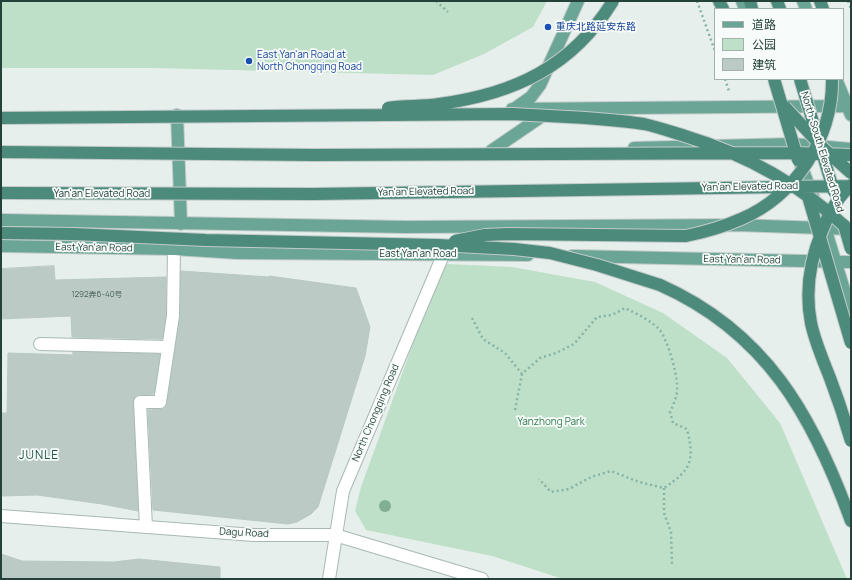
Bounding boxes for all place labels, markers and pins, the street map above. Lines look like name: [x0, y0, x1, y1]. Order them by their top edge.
place label: 重庆北路延安东路: [556, 21, 636, 33]
marker: 重庆北路延安东路: [543, 22, 553, 32]
place label: East Yan'an Road at North Chongqing Road: [257, 49, 362, 72]
marker: East Yan'an Road at North Chongqing Road: [244, 56, 254, 66]

